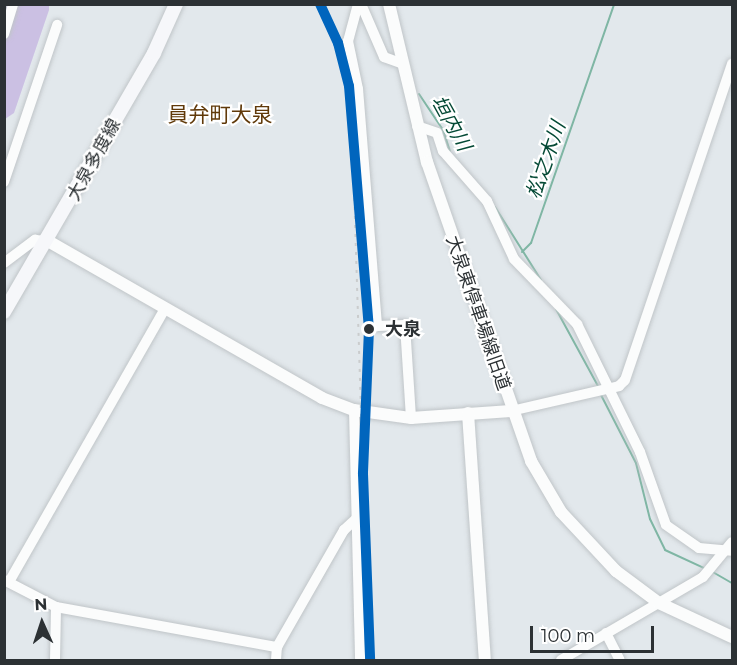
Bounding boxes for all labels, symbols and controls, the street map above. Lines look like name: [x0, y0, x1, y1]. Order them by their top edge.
water label: 垣内川: [426, 91, 476, 155]
district label: 員弁町大泉: [168, 102, 272, 128]
street label: 大泉多度線: [63, 115, 125, 205]
water label: 松之木川: [522, 118, 570, 202]
street label: 大泉東停車場線旧道: [441, 233, 515, 393]
marker: 大泉: [358, 318, 380, 340]
place label: 大泉: [385, 318, 421, 340]
north arrow: [12, 593, 72, 653]
text: N: [34, 595, 48, 614]
scale bar: [533, 614, 658, 652]
text: 100 m: [541, 625, 595, 647]

